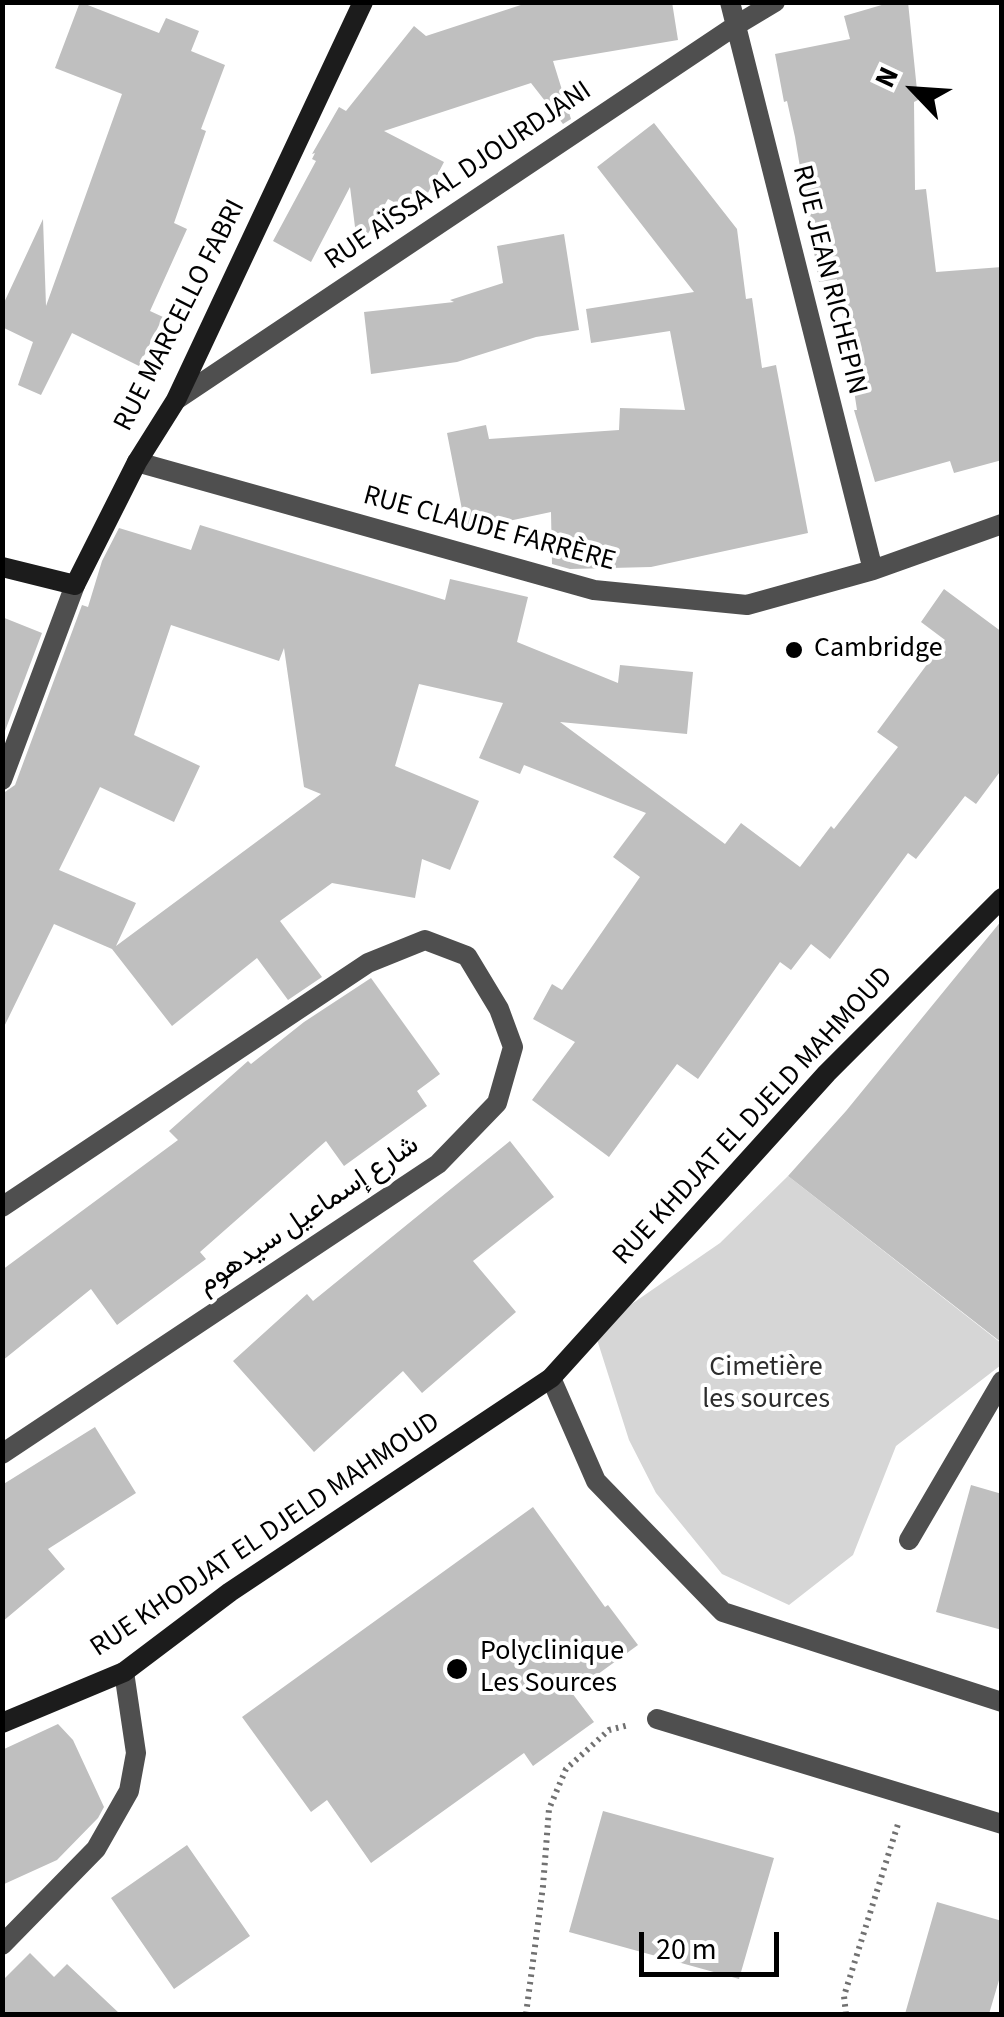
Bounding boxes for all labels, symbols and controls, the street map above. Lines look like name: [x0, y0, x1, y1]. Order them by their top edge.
north arrow: [864, 40, 964, 140]
text: N: [865, 60, 909, 94]
street label: RUE AÏSSA AL DJOURDJANI: [319, 75, 599, 279]
street label: RUE JEAN RICHEPIN: [783, 162, 873, 398]
street label: RUE MARCELLO FABRI: [108, 195, 254, 437]
street label: RUE CLAUDE FARRÈRE: [359, 480, 619, 580]
place label: Cambridge: [814, 633, 943, 667]
marker: Cambridge: [783, 639, 805, 661]
street label: RUE KHDJAT EL DJELD MAHMOUD: [607, 961, 901, 1273]
street label: شارع إسماعيل سيدهوم: [192, 1129, 426, 1303]
park label: Cimetière les sources: [702, 1352, 830, 1418]
street label: RUE KHODJAT EL DJELD MAHMOUD: [85, 1406, 447, 1666]
place label: Polyclinique Les Sources: [480, 1636, 624, 1702]
marker: Polyclinique Les Sources: [444, 1656, 470, 1682]
scale bar: [644, 1912, 784, 1974]
text: 20 m: [656, 1928, 717, 1971]

